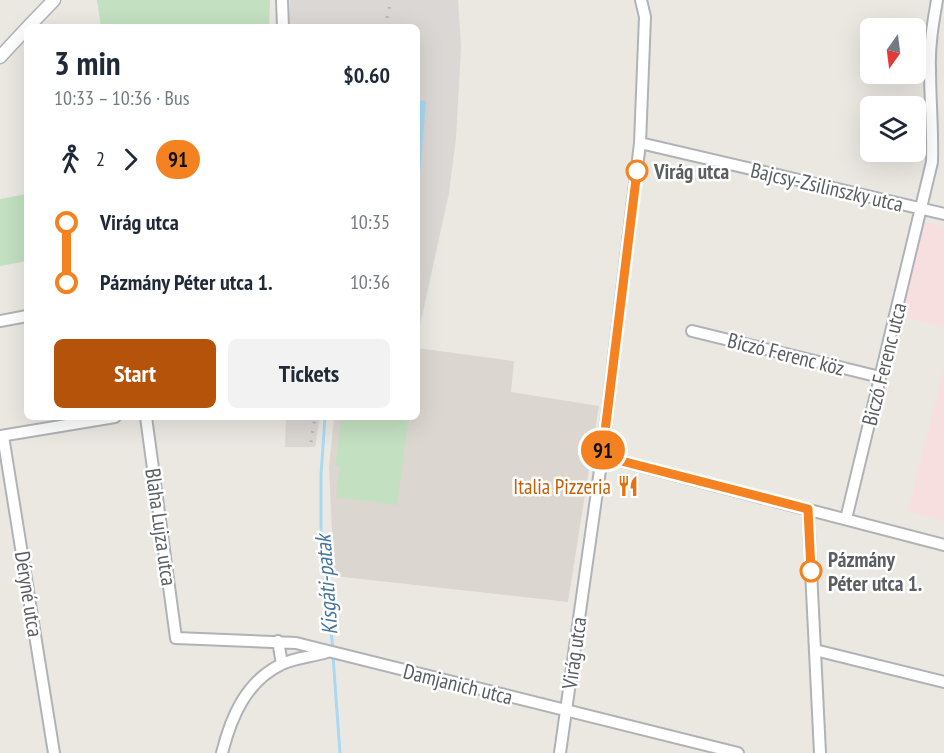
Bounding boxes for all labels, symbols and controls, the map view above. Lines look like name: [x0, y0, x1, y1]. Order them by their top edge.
north arrow: [860, 18, 926, 84]
map controls: [860, 18, 926, 162]
text: 3 min: [54, 41, 121, 84]
text: $0.60: [343, 61, 390, 89]
text: 10:33 – 10:36 · Bus: [54, 85, 189, 111]
button: layers: [860, 96, 926, 162]
icon: walk: [54, 143, 87, 176]
icon: forward: [114, 143, 147, 176]
text: 2: [96, 146, 105, 172]
text: 91: [168, 146, 188, 173]
street label: Bajcsy-Zsilinszky utca: [748, 156, 906, 218]
place label: Virág utca: [653, 158, 730, 185]
marker: Virág utca: [626, 160, 648, 182]
text: Virág utca: [100, 208, 179, 236]
text: 10:35: [350, 209, 390, 235]
text: Pázmány Péter utca 1.: [100, 268, 273, 296]
text: 10:36: [350, 269, 390, 295]
street label: Biczó Ferenc utca: [856, 300, 912, 428]
street label: Biczó Ferenc köz: [725, 326, 847, 382]
button: Start: [54, 339, 216, 408]
button: Tickets: [228, 339, 390, 408]
line badge: 91: [576, 430, 630, 470]
text: 91: [593, 437, 613, 464]
street label: Blaha Lujza utca: [139, 467, 183, 587]
place label: Italia Pizzeria: [513, 473, 611, 500]
restaurant icon: Italia Pizzeria: [616, 474, 640, 498]
water label: Kisgáti-patak: [308, 532, 343, 636]
place label: Pázmány Péter utca 1.: [828, 546, 922, 597]
street label: Déryné utca: [9, 549, 49, 639]
marker: Pázmány Péter utca 1.: [800, 560, 822, 582]
street label: Virág utca: [555, 615, 592, 692]
street label: Damjanich utca: [401, 657, 515, 711]

